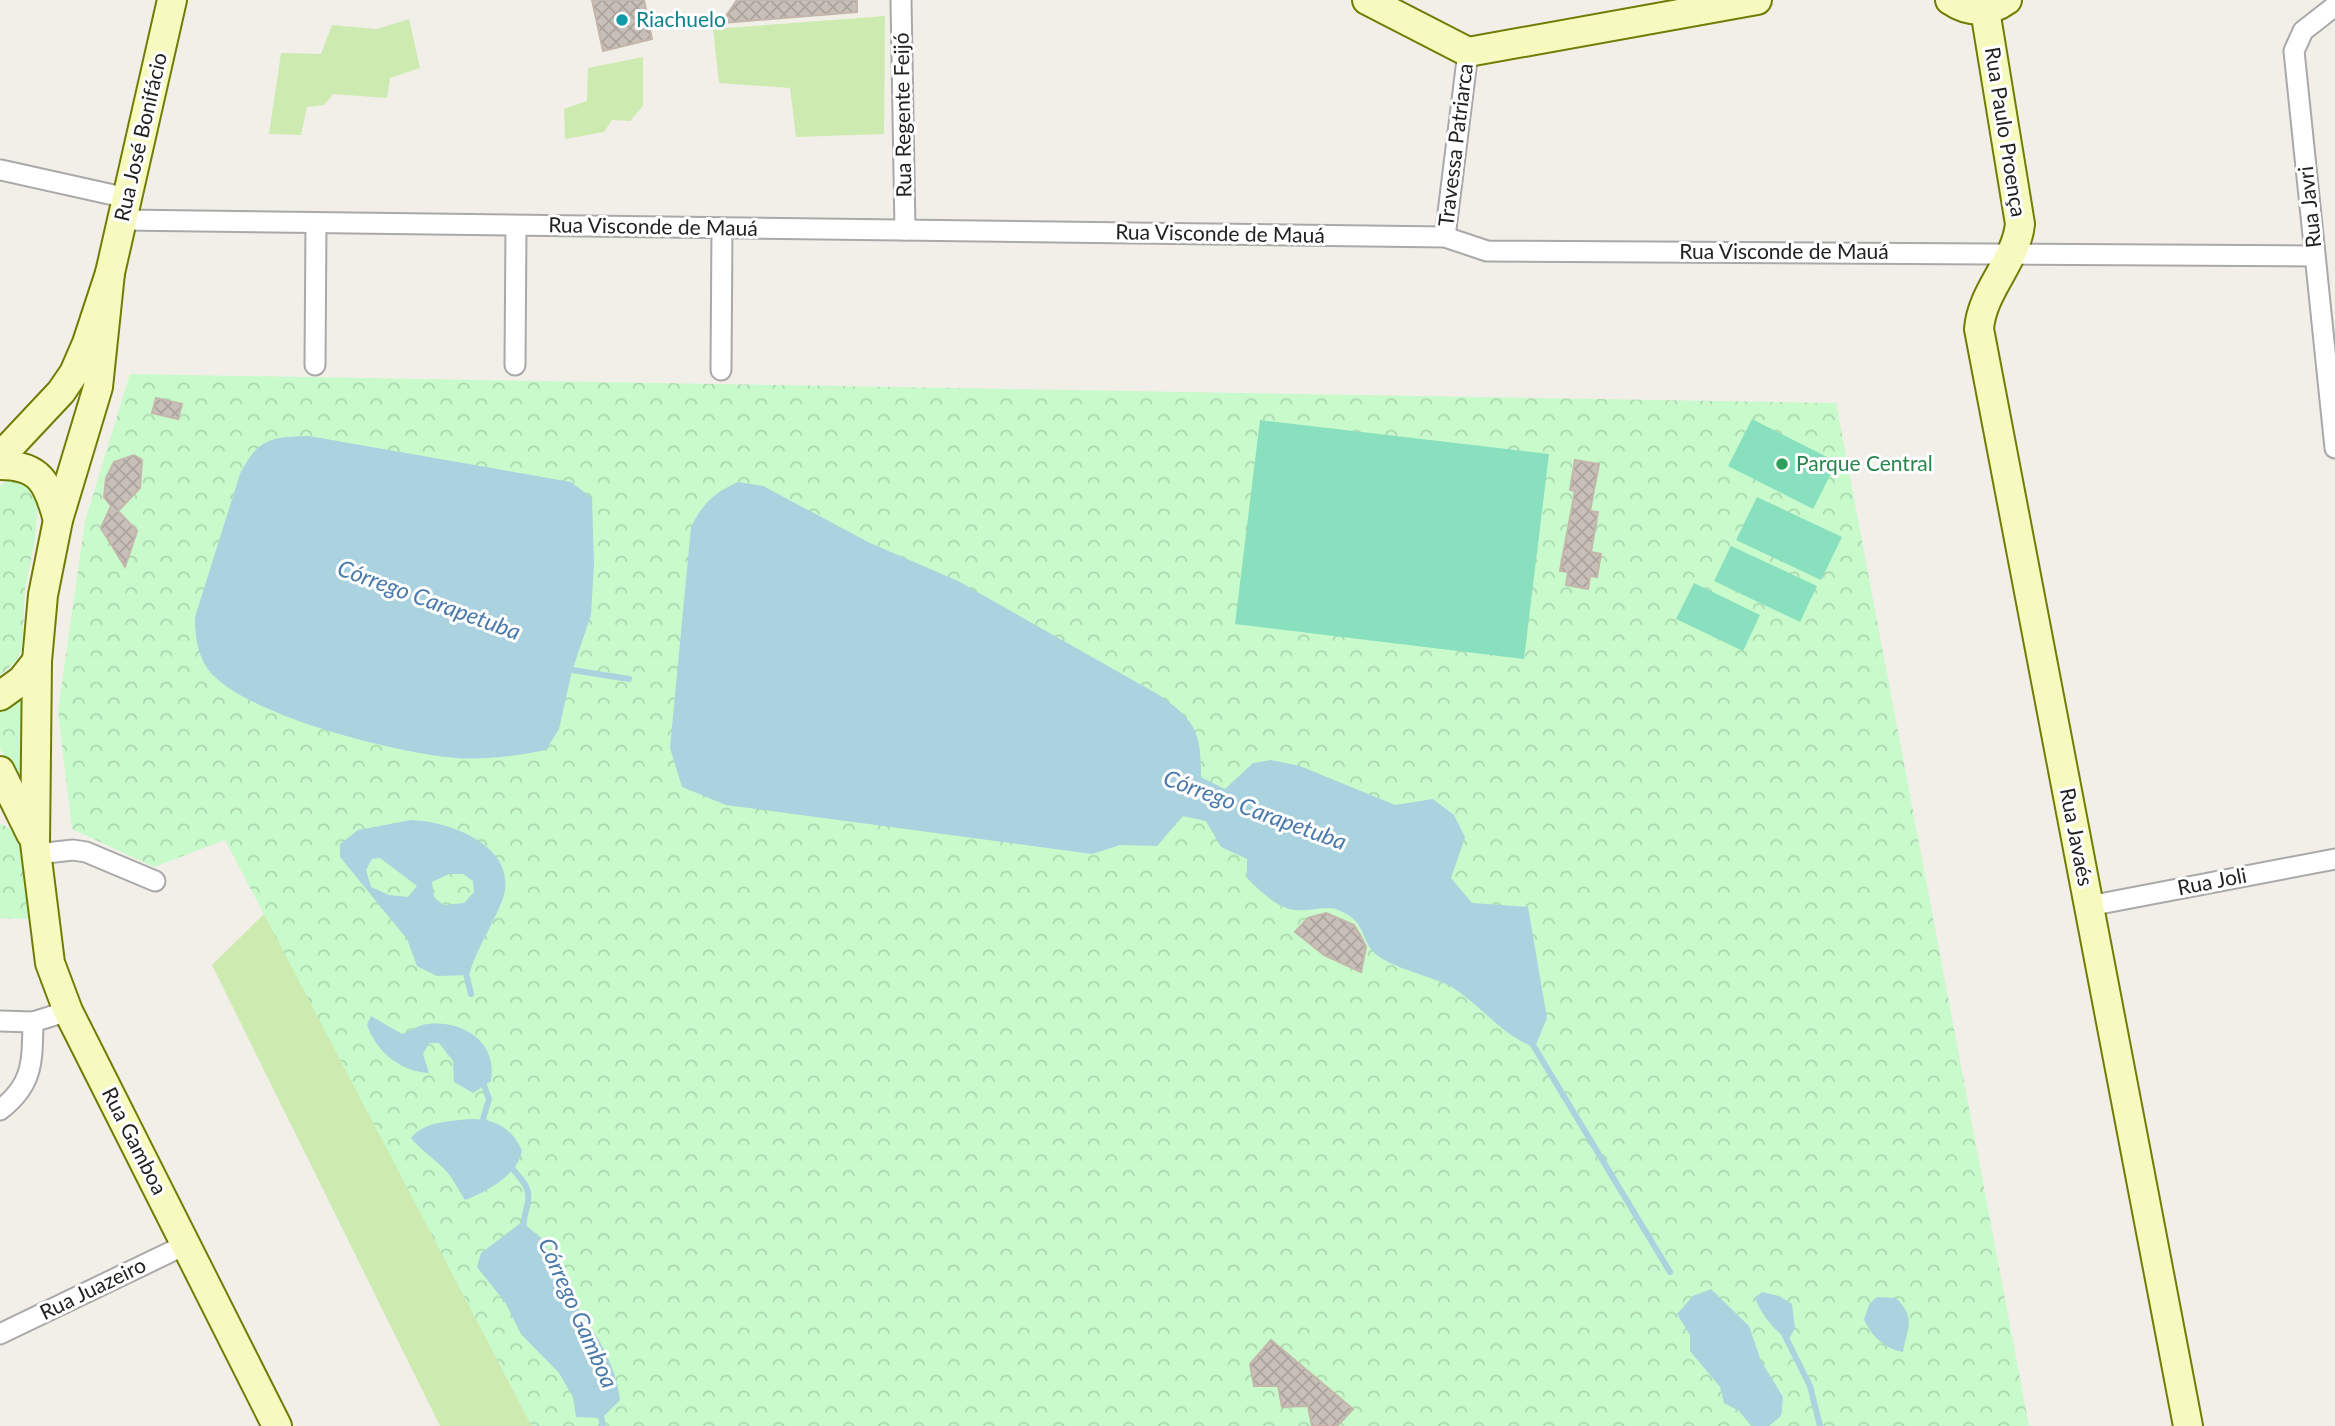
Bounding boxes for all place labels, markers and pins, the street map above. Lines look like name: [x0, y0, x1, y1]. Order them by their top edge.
place label: Riachuelo: [636, 6, 726, 31]
marker: Riachuelo: [614, 12, 630, 28]
place label: Parque Central: [1796, 450, 1933, 475]
marker: Parque Central: [1774, 456, 1790, 472]

